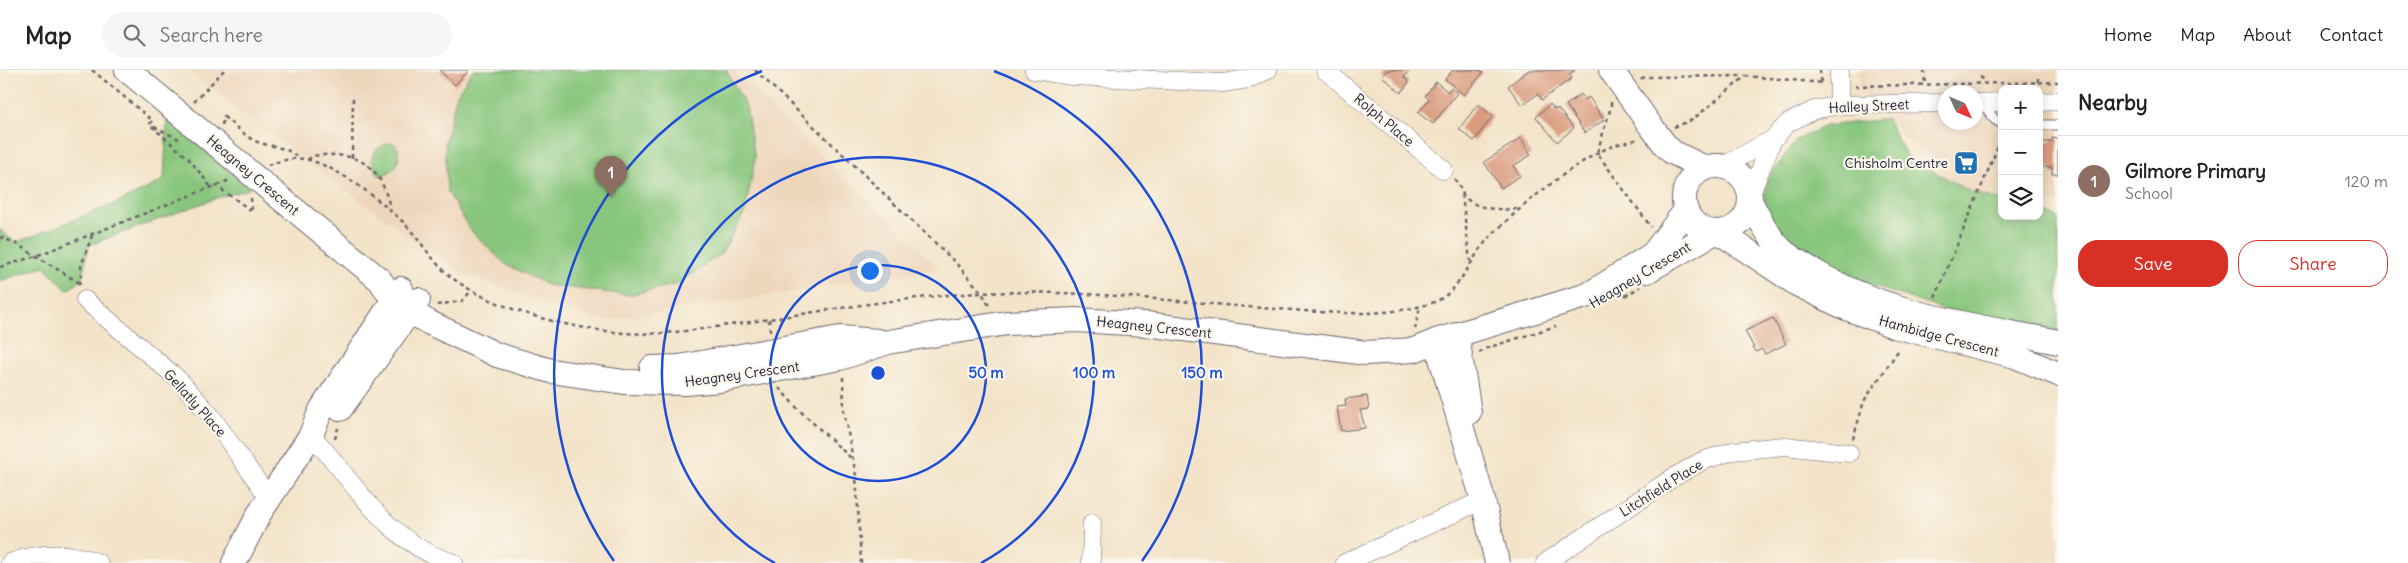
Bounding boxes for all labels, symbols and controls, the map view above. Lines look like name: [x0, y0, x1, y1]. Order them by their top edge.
search box: [102, 12, 452, 57]
text: Map: [25, 20, 72, 50]
icon: search: [120, 21, 148, 49]
text: Search here: [160, 23, 263, 47]
text: Home: [2104, 23, 2152, 46]
text: Map: [2180, 23, 2215, 46]
text: About: [2243, 23, 2291, 46]
text: Contact: [2319, 23, 2383, 46]
north arrow: [1938, 85, 1983, 130]
map controls: [1998, 85, 2043, 220]
button: +: [1998, 85, 2043, 130]
text: Nearby: [2078, 89, 2148, 116]
street label: Rolph Place: [1350, 90, 1418, 150]
street label: Halley Street: [1828, 95, 1910, 117]
button: −: [1998, 130, 2043, 175]
street label: Heagney Crescent: [203, 131, 303, 219]
supermarket icon: Chisholm Centre: [1953, 150, 1979, 176]
place label: Chisholm Centre: [1845, 154, 1948, 172]
pin: 1: [595, 156, 627, 197]
text: Gilmore Primary: [2125, 159, 2266, 183]
text: 1: [2091, 171, 2097, 191]
text: 120 m: [2345, 171, 2388, 191]
button: layers: [1998, 175, 2043, 220]
text: School: [2125, 183, 2173, 203]
street label: Heagney Crescent: [1586, 237, 1694, 312]
button: Save: [2078, 240, 2228, 287]
button: Share: [2238, 240, 2388, 287]
your location: [857, 258, 883, 284]
street label: Hambidge Crescent: [1877, 311, 2001, 361]
street label: Heagney Crescent: [1096, 312, 1213, 342]
street label: Heagney Crescent: [683, 357, 801, 391]
text: 50 m: [968, 363, 1004, 382]
text: 100 m: [1073, 363, 1115, 382]
text: 150 m: [1181, 363, 1223, 382]
centre of rings: [869, 364, 887, 382]
street label: Gellatly Place: [160, 365, 230, 441]
street label: Litchfield Place: [1616, 455, 1706, 521]

